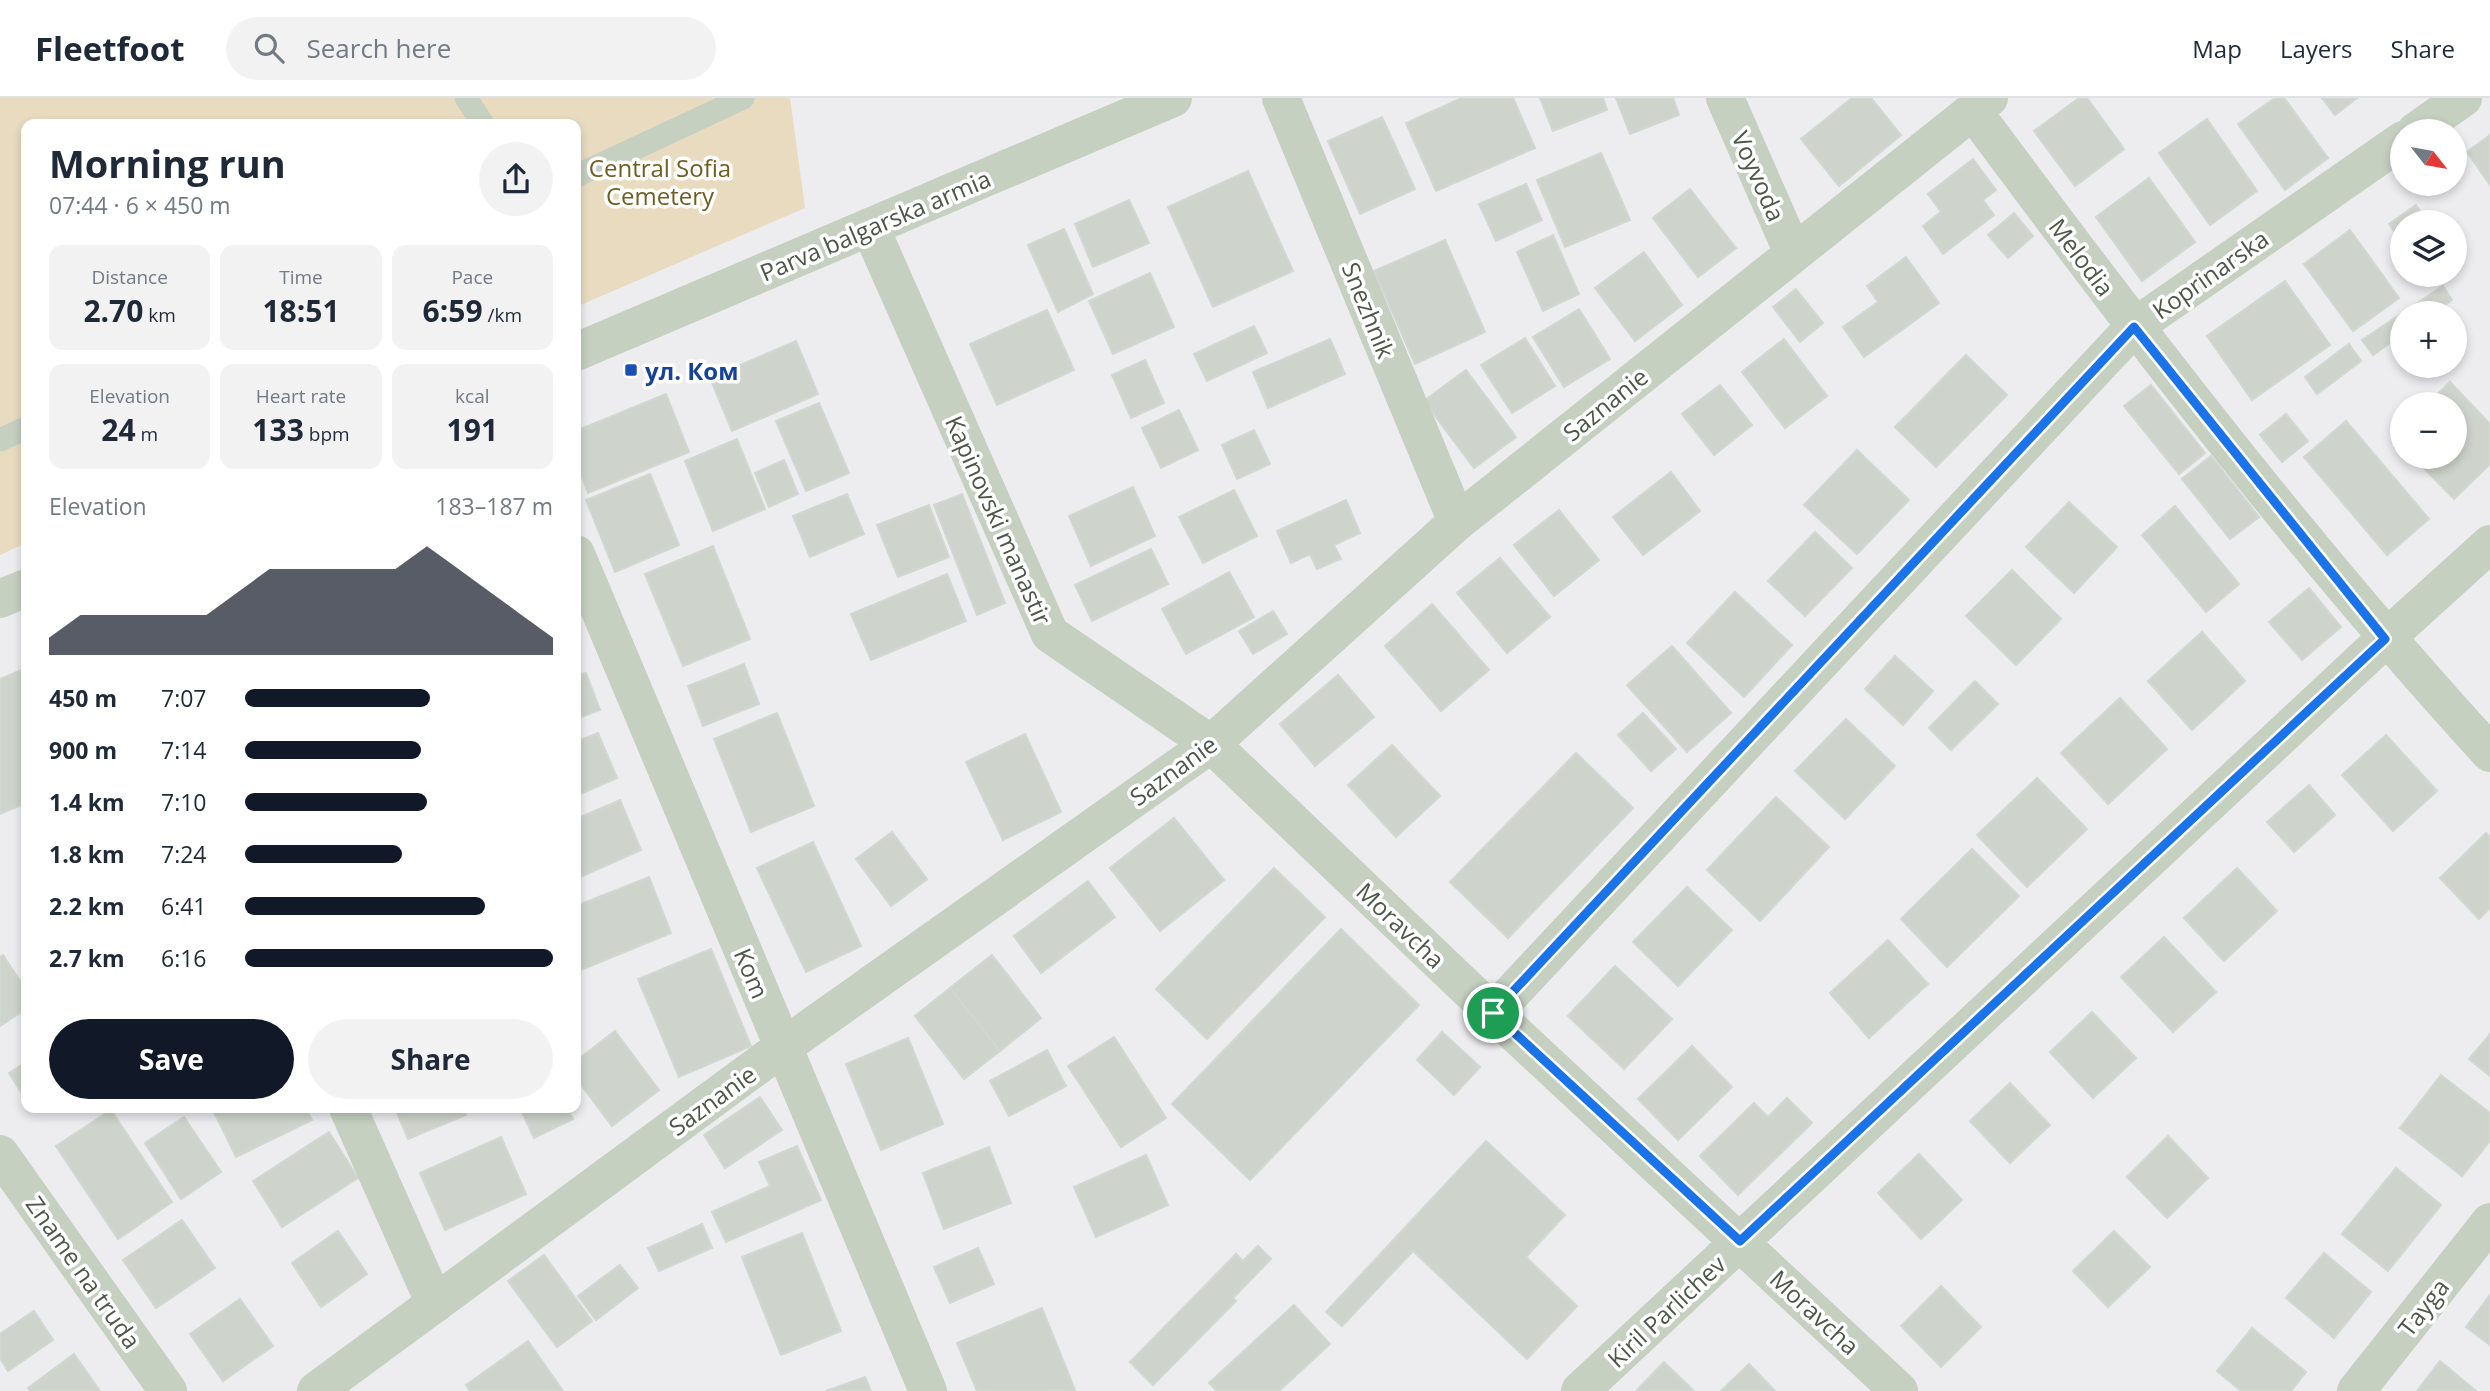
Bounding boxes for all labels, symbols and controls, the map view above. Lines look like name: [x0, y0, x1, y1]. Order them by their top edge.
search box: [226, 17, 716, 80]
text: Fleetfoot: [35, 26, 184, 71]
icon: search: [250, 29, 288, 67]
text: Search here: [306, 30, 451, 66]
text: Map: [2192, 32, 2242, 65]
text: Layers: [2280, 32, 2353, 65]
text: Share: [2391, 32, 2455, 65]
north arrow: [2390, 119, 2468, 196]
map controls: [2390, 119, 2467, 469]
street label: Voyvoda: [1725, 126, 1793, 226]
text: Morning run: [49, 137, 286, 189]
button: share: [479, 142, 553, 216]
park label: Central Sofia Cemetery: [589, 151, 731, 212]
street label: Parva balgarska armia: [755, 161, 995, 289]
text: 07:44 · 6 × 450 m: [49, 189, 231, 221]
button: layers: [2390, 210, 2467, 287]
street label: Melodia: [2042, 211, 2122, 303]
street label: Koprinarska: [2145, 222, 2275, 326]
street label: Snezhnik: [1335, 257, 1403, 363]
text: Distance: [91, 264, 168, 290]
text: Time: [279, 264, 323, 290]
text: Pace: [451, 264, 493, 290]
text: 2.70: [83, 290, 143, 331]
text: 18:51: [262, 290, 340, 331]
text: 6:59: [423, 290, 483, 331]
button: +: [2390, 301, 2467, 378]
text: km: [143, 302, 176, 328]
text: /km: [483, 302, 522, 328]
place label: ул. Ком: [645, 354, 738, 387]
street label: Saznanie: [1556, 360, 1654, 448]
marker: ул. Ком: [623, 362, 639, 378]
text: Elevation: [89, 383, 170, 409]
text: Heart rate: [256, 383, 346, 409]
text: kcal: [455, 383, 490, 409]
button: −: [2390, 392, 2467, 469]
text: 24: [101, 409, 136, 450]
text: 133: [252, 409, 304, 450]
text: 191: [447, 409, 498, 450]
street label: Kapinovski manastir: [938, 410, 1060, 630]
text: m: [136, 421, 158, 447]
text: bpm: [304, 421, 350, 447]
text: Elevation: [49, 490, 147, 522]
text: 183–187 m: [435, 490, 553, 522]
text: 450 m: [49, 682, 117, 714]
text: 7:07: [161, 682, 207, 714]
street label: Saznanie: [1123, 727, 1223, 813]
text: 900 m: [49, 734, 117, 766]
text: 7:14: [161, 734, 207, 766]
text: 1.4 km: [49, 786, 125, 818]
text: 7:10: [161, 786, 207, 818]
text: 1.8 km: [49, 838, 125, 870]
text: 7:24: [161, 838, 207, 870]
street label: Moravcha: [1350, 875, 1452, 975]
text: 2.2 km: [49, 890, 125, 922]
text: 6:41: [161, 890, 207, 922]
text: 2.7 km: [49, 942, 125, 974]
text: 6:16: [161, 942, 207, 974]
street label: Kom: [727, 943, 777, 1003]
pin: [1463, 983, 1523, 1043]
icon: arrive: [1474, 994, 1512, 1032]
button: Save: [49, 1019, 294, 1099]
button: Share: [308, 1019, 553, 1099]
street label: Saznanie: [662, 1057, 762, 1143]
street label: Zname na truda: [19, 1189, 149, 1355]
street label: Kiril Parlichev: [1600, 1248, 1732, 1374]
street label: Moravcha: [1763, 1262, 1867, 1362]
street label: Tayga: [2390, 1271, 2456, 1343]

